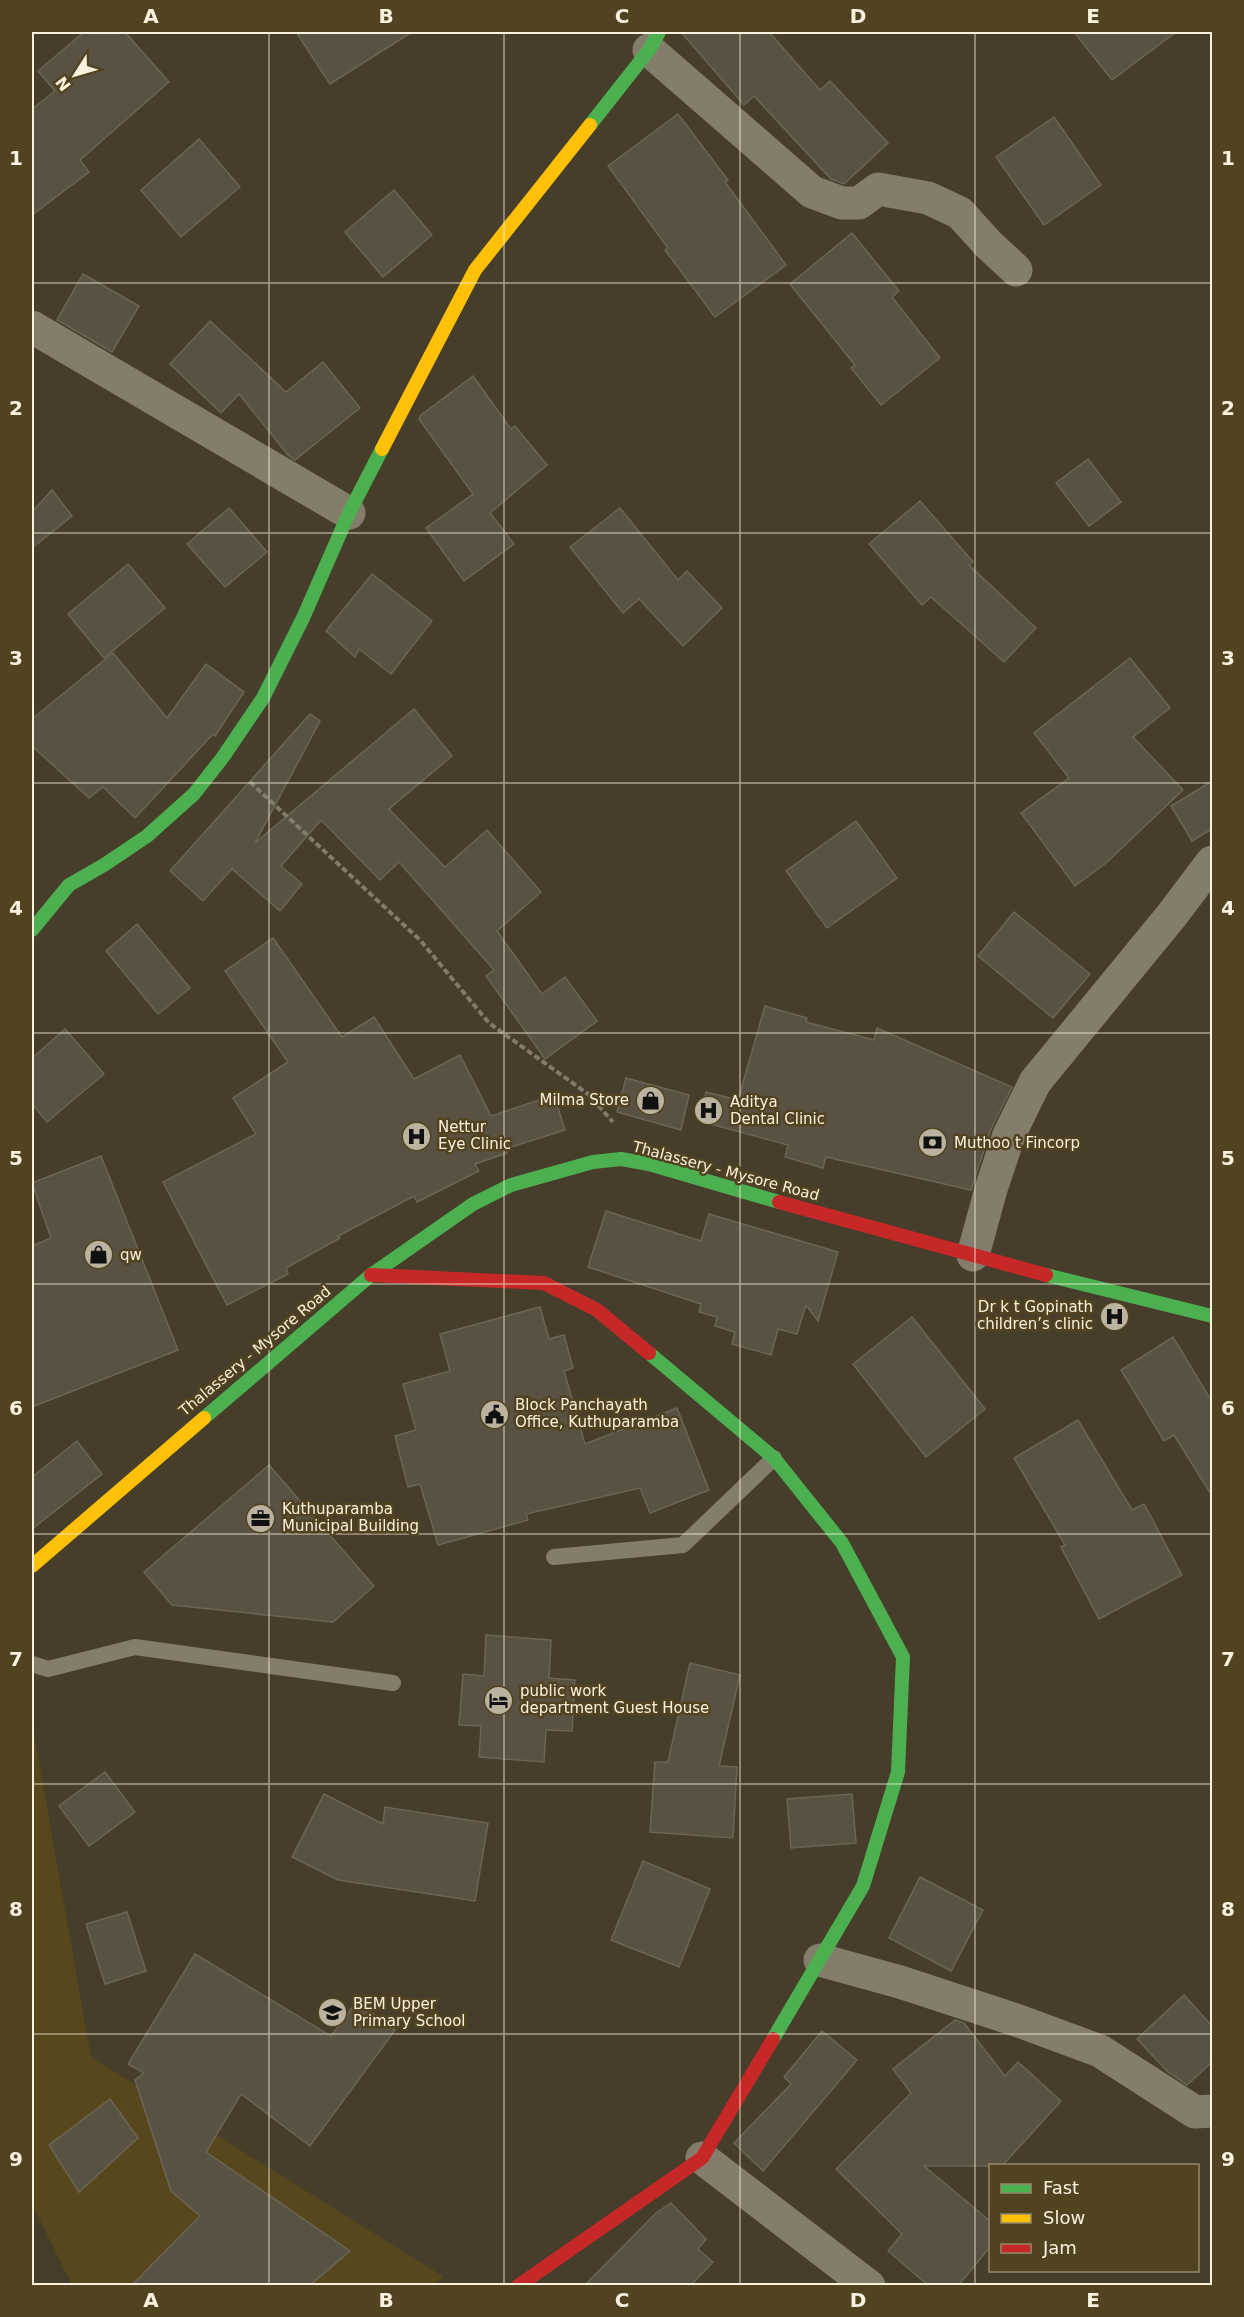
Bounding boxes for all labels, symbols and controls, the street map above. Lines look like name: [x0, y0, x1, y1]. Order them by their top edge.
text: A: [143, 4, 159, 28]
text: B: [378, 4, 394, 28]
text: C: [615, 4, 629, 28]
text: D: [850, 4, 866, 28]
text: E: [1086, 4, 1100, 28]
north arrow: [45, 45, 105, 105]
text: N: [52, 73, 75, 95]
text: 1: [9, 146, 23, 170]
text: 1: [1221, 146, 1235, 170]
text: 2: [9, 396, 23, 420]
text: 2: [1221, 396, 1235, 420]
text: 3: [9, 646, 23, 670]
text: 3: [1221, 646, 1235, 670]
text: 4: [9, 896, 23, 920]
text: 4: [1221, 896, 1235, 920]
shop icon: Milma Store: [634, 1084, 666, 1116]
place label: Milma Store: [540, 1091, 629, 1109]
place label: Aditya Dental Clinic: [730, 1093, 825, 1128]
hospital icon: Aditya Dental Clinic: [693, 1095, 725, 1127]
place label: Nettur Eye Clinic: [438, 1118, 511, 1153]
hospital icon: Nettur Eye Clinic: [401, 1120, 433, 1152]
bank icon: Muthoo t Fincorp: [917, 1127, 949, 1159]
place label: Muthoo t Fincorp: [954, 1134, 1080, 1152]
street label: Thalassery - Mysore Road: [630, 1137, 821, 1205]
text: 5: [9, 1146, 23, 1170]
text: 5: [1221, 1146, 1235, 1170]
shop icon: qw: [83, 1239, 115, 1271]
place label: qw: [120, 1246, 142, 1264]
street label: Thalassery - Mysore Road: [175, 1282, 334, 1420]
place label: Dr k t Gopinath children’s clinic: [977, 1298, 1093, 1333]
hospital icon: Dr k t Gopinath children’s clinic: [1098, 1300, 1130, 1332]
text: 6: [9, 1396, 23, 1420]
place label: Block Panchayath Office, Kuthuparamba: [515, 1396, 679, 1431]
text: 6: [1221, 1396, 1235, 1420]
public building icon: Block Panchayath Office, Kuthuparamba: [478, 1398, 510, 1430]
place label: Kuthuparamba Municipal Building: [282, 1500, 419, 1535]
office icon: Kuthuparamba Municipal Building: [245, 1502, 277, 1534]
text: 7: [9, 1647, 23, 1671]
text: 7: [1221, 1647, 1235, 1671]
place label: public work department Guest House: [520, 1682, 709, 1717]
hotel icon: public work department Guest House: [483, 1684, 515, 1716]
text: 8: [9, 1897, 23, 1921]
text: 8: [1221, 1897, 1235, 1921]
place label: BEM Upper Primary School: [353, 1995, 466, 2030]
school or university icon: BEM Upper Primary School: [316, 1997, 348, 2029]
text: 9: [9, 2147, 23, 2171]
text: 9: [1221, 2147, 1235, 2171]
legend: [989, 2164, 1199, 2272]
text: Fast: [1043, 2177, 1079, 2198]
text: Slow: [1043, 2207, 1085, 2228]
text: Jam: [1042, 2237, 1077, 2258]
text: A: [143, 2288, 159, 2312]
text: B: [378, 2288, 394, 2312]
text: C: [615, 2288, 629, 2312]
text: D: [850, 2288, 866, 2312]
text: E: [1086, 2288, 1100, 2312]

